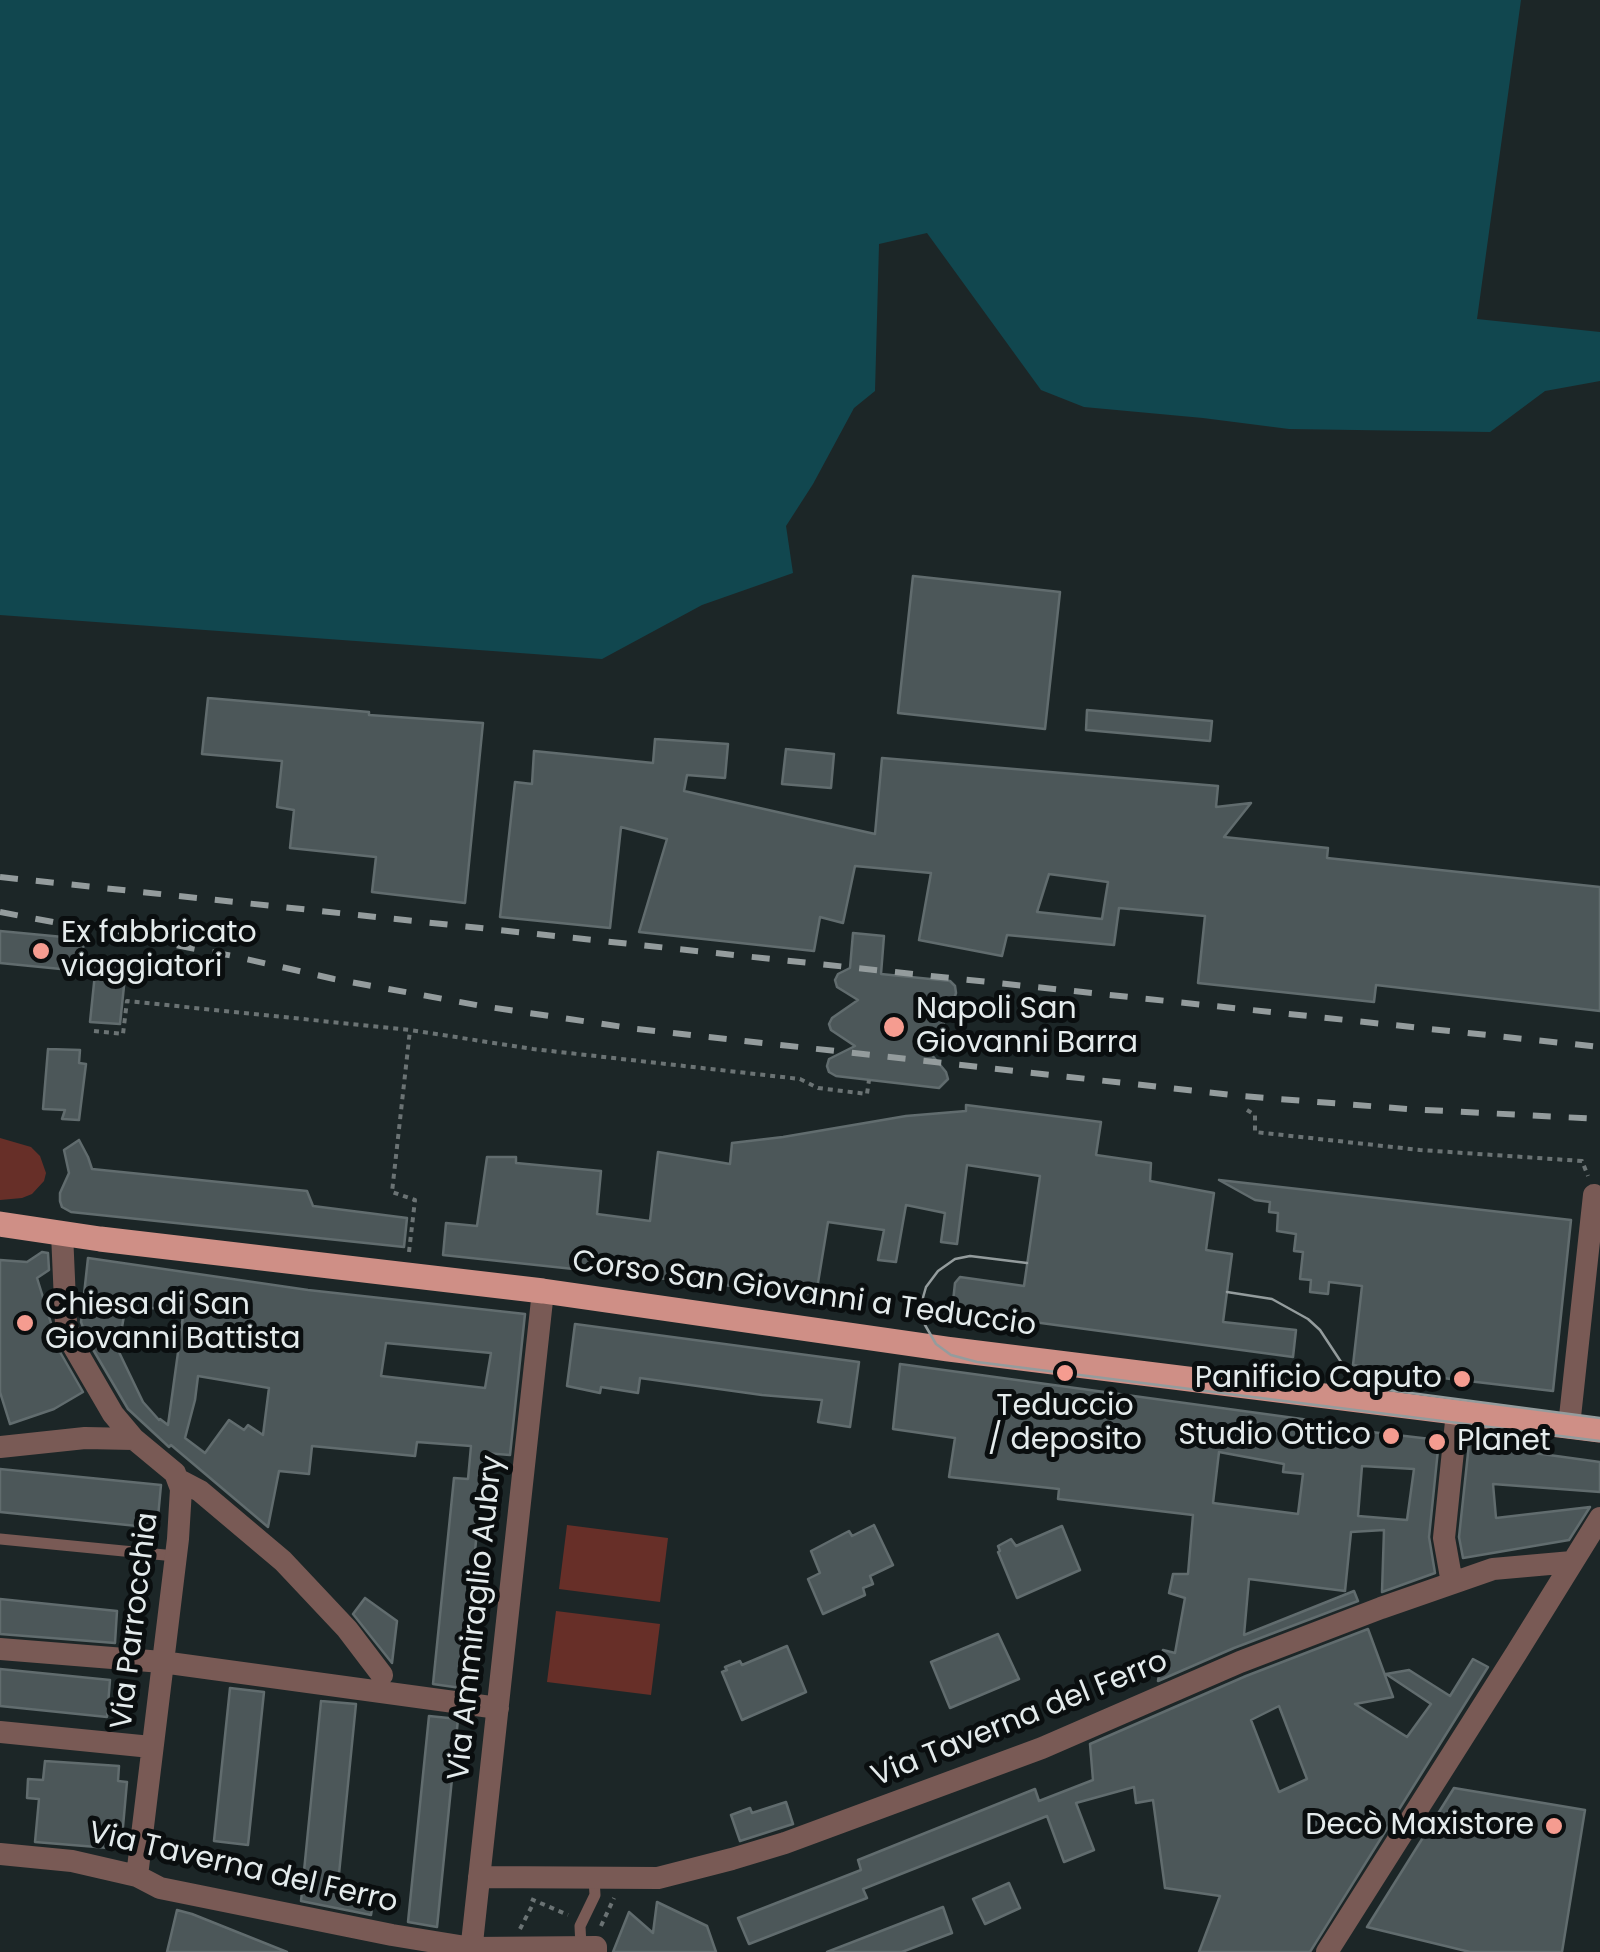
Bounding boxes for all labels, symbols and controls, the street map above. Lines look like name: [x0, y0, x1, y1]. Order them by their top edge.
place label: Ex fabbricato viaggiatori: [61, 916, 257, 986]
marker: Ex fabbricato viaggiatori: [30, 940, 52, 962]
place label: Napoli San Giovanni Barra: [916, 992, 1138, 1062]
marker: Napoli San Giovanni Barra: [881, 1014, 907, 1040]
street label: Corso San Giovanni a Teduccio: [570, 1245, 1038, 1345]
place label: Chiesa di San Giovanni Battista: [45, 1288, 301, 1358]
marker: Chiesa di San Giovanni Battista: [14, 1312, 36, 1334]
place label: Panificio Caputo: [1195, 1361, 1442, 1397]
marker: Teduccio / deposito: [1054, 1362, 1076, 1384]
marker: Panificio Caputo: [1451, 1368, 1473, 1390]
place label: Teduccio / deposito: [988, 1389, 1142, 1460]
place label: Studio Ottico: [1178, 1418, 1371, 1454]
place label: Planet: [1457, 1424, 1551, 1460]
marker: Studio Ottico: [1380, 1425, 1402, 1447]
marker: Planet: [1426, 1431, 1448, 1453]
street label: Via Ammiraglio Aubry: [442, 1454, 512, 1782]
street label: Via Parrocchia: [105, 1510, 167, 1732]
street label: Via Taverna del Ferro: [867, 1644, 1173, 1796]
place label: Decò Maxistore: [1305, 1808, 1534, 1844]
marker: Decò Maxistore: [1543, 1815, 1565, 1837]
street label: Via Taverna del Ferro: [85, 1816, 401, 1922]

